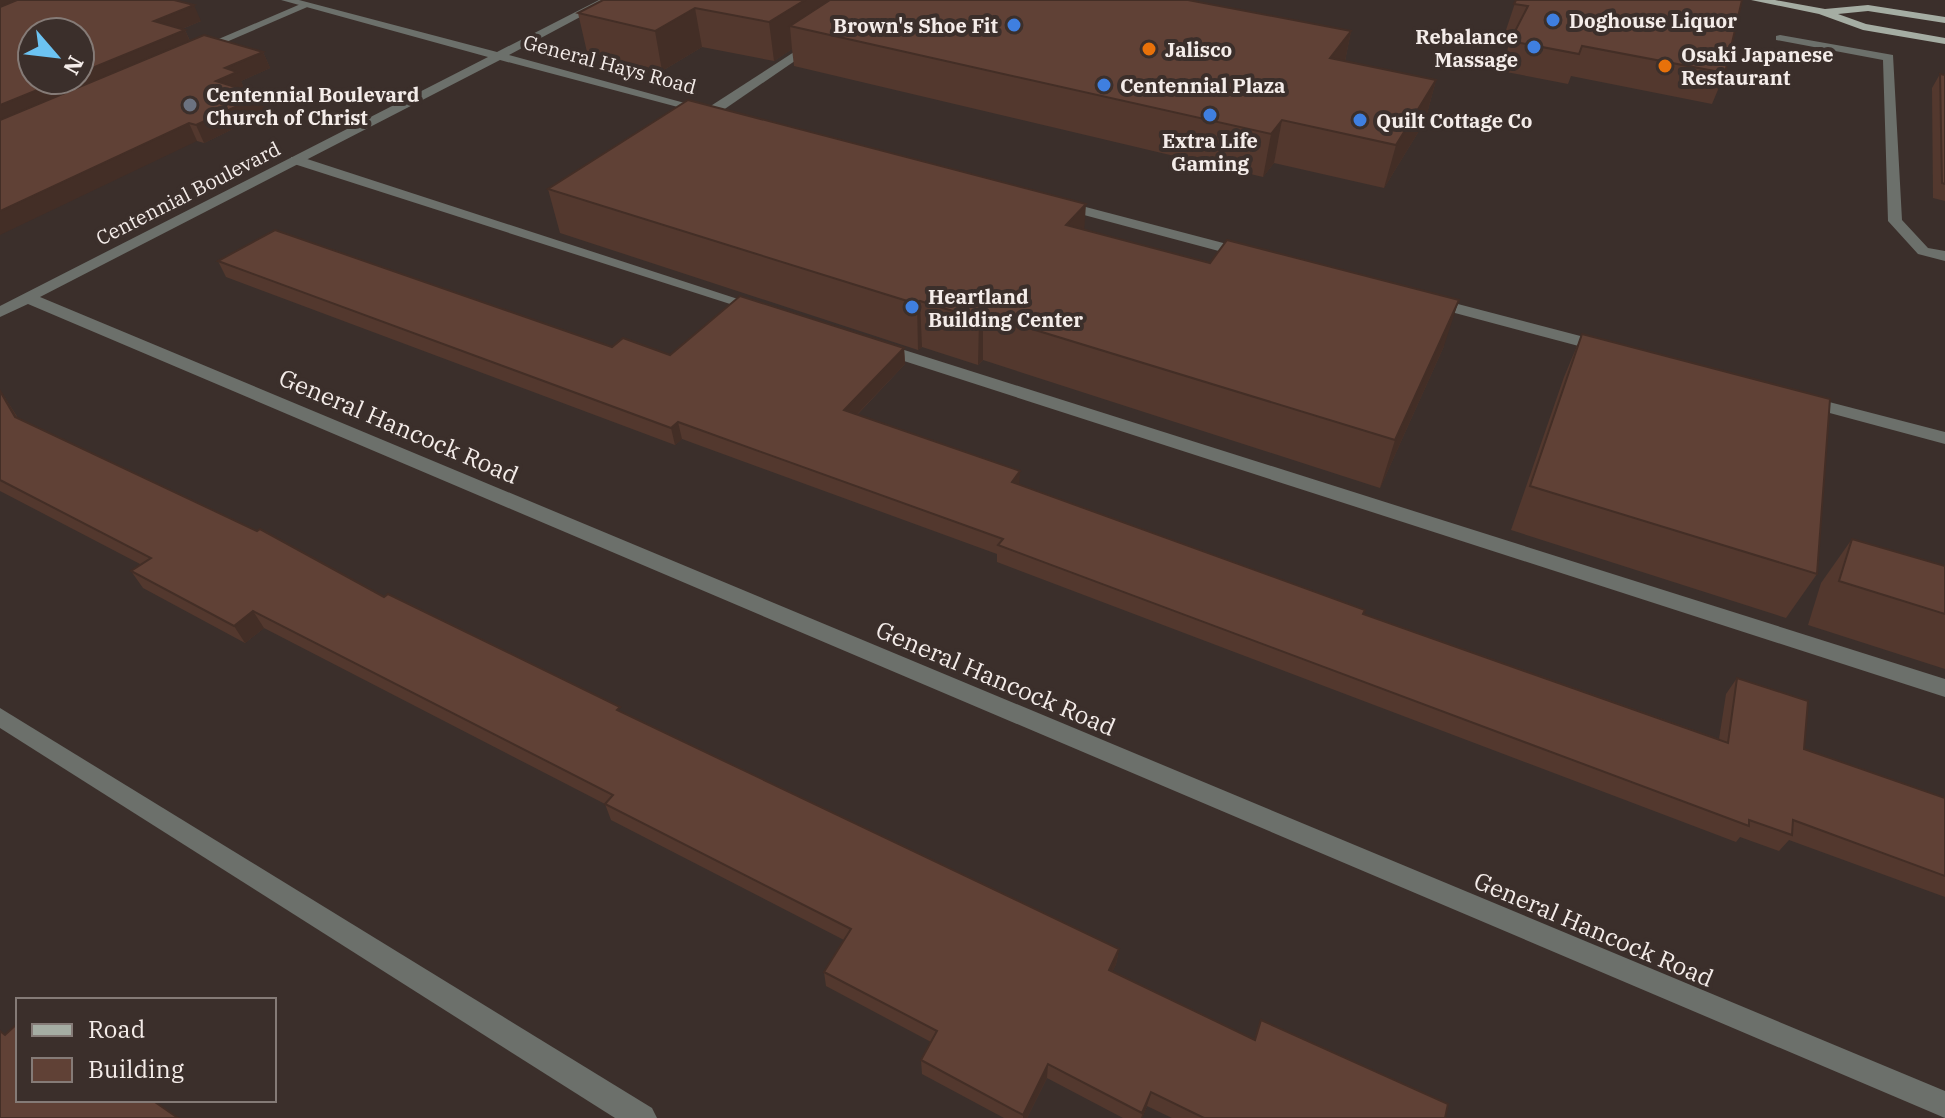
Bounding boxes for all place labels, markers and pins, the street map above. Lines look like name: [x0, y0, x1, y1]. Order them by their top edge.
place label: Doghouse Liquor: [1569, 7, 1737, 34]
marker: Doghouse Liquor: [1544, 11, 1562, 29]
place label: Brown's Shoe Fit: [833, 12, 999, 39]
marker: Brown's Shoe Fit: [1005, 16, 1023, 34]
place label: Rebalance Massage: [1415, 23, 1518, 73]
place label: Jalisco: [1165, 36, 1232, 63]
marker: Rebalance Massage: [1525, 38, 1543, 56]
marker: Jalisco: [1140, 40, 1158, 58]
place label: Osaki Japanese Restaurant: [1681, 41, 1833, 91]
marker: Osaki Japanese Restaurant: [1656, 57, 1674, 75]
place label: Centennial Plaza: [1120, 72, 1285, 99]
marker: Centennial Plaza: [1095, 76, 1113, 94]
place label: Centennial Boulevard Church of Christ: [206, 81, 420, 131]
marker: Centennial Boulevard Church of Christ: [181, 96, 199, 114]
marker: Extra Life Gaming: [1201, 106, 1219, 124]
place label: Quilt Cottage Co: [1376, 107, 1532, 134]
marker: Quilt Cottage Co: [1351, 111, 1369, 129]
place label: Extra Life Gaming: [1162, 127, 1258, 177]
place label: Heartland Building Center: [928, 283, 1083, 333]
marker: Heartland Building Center: [903, 298, 921, 316]

